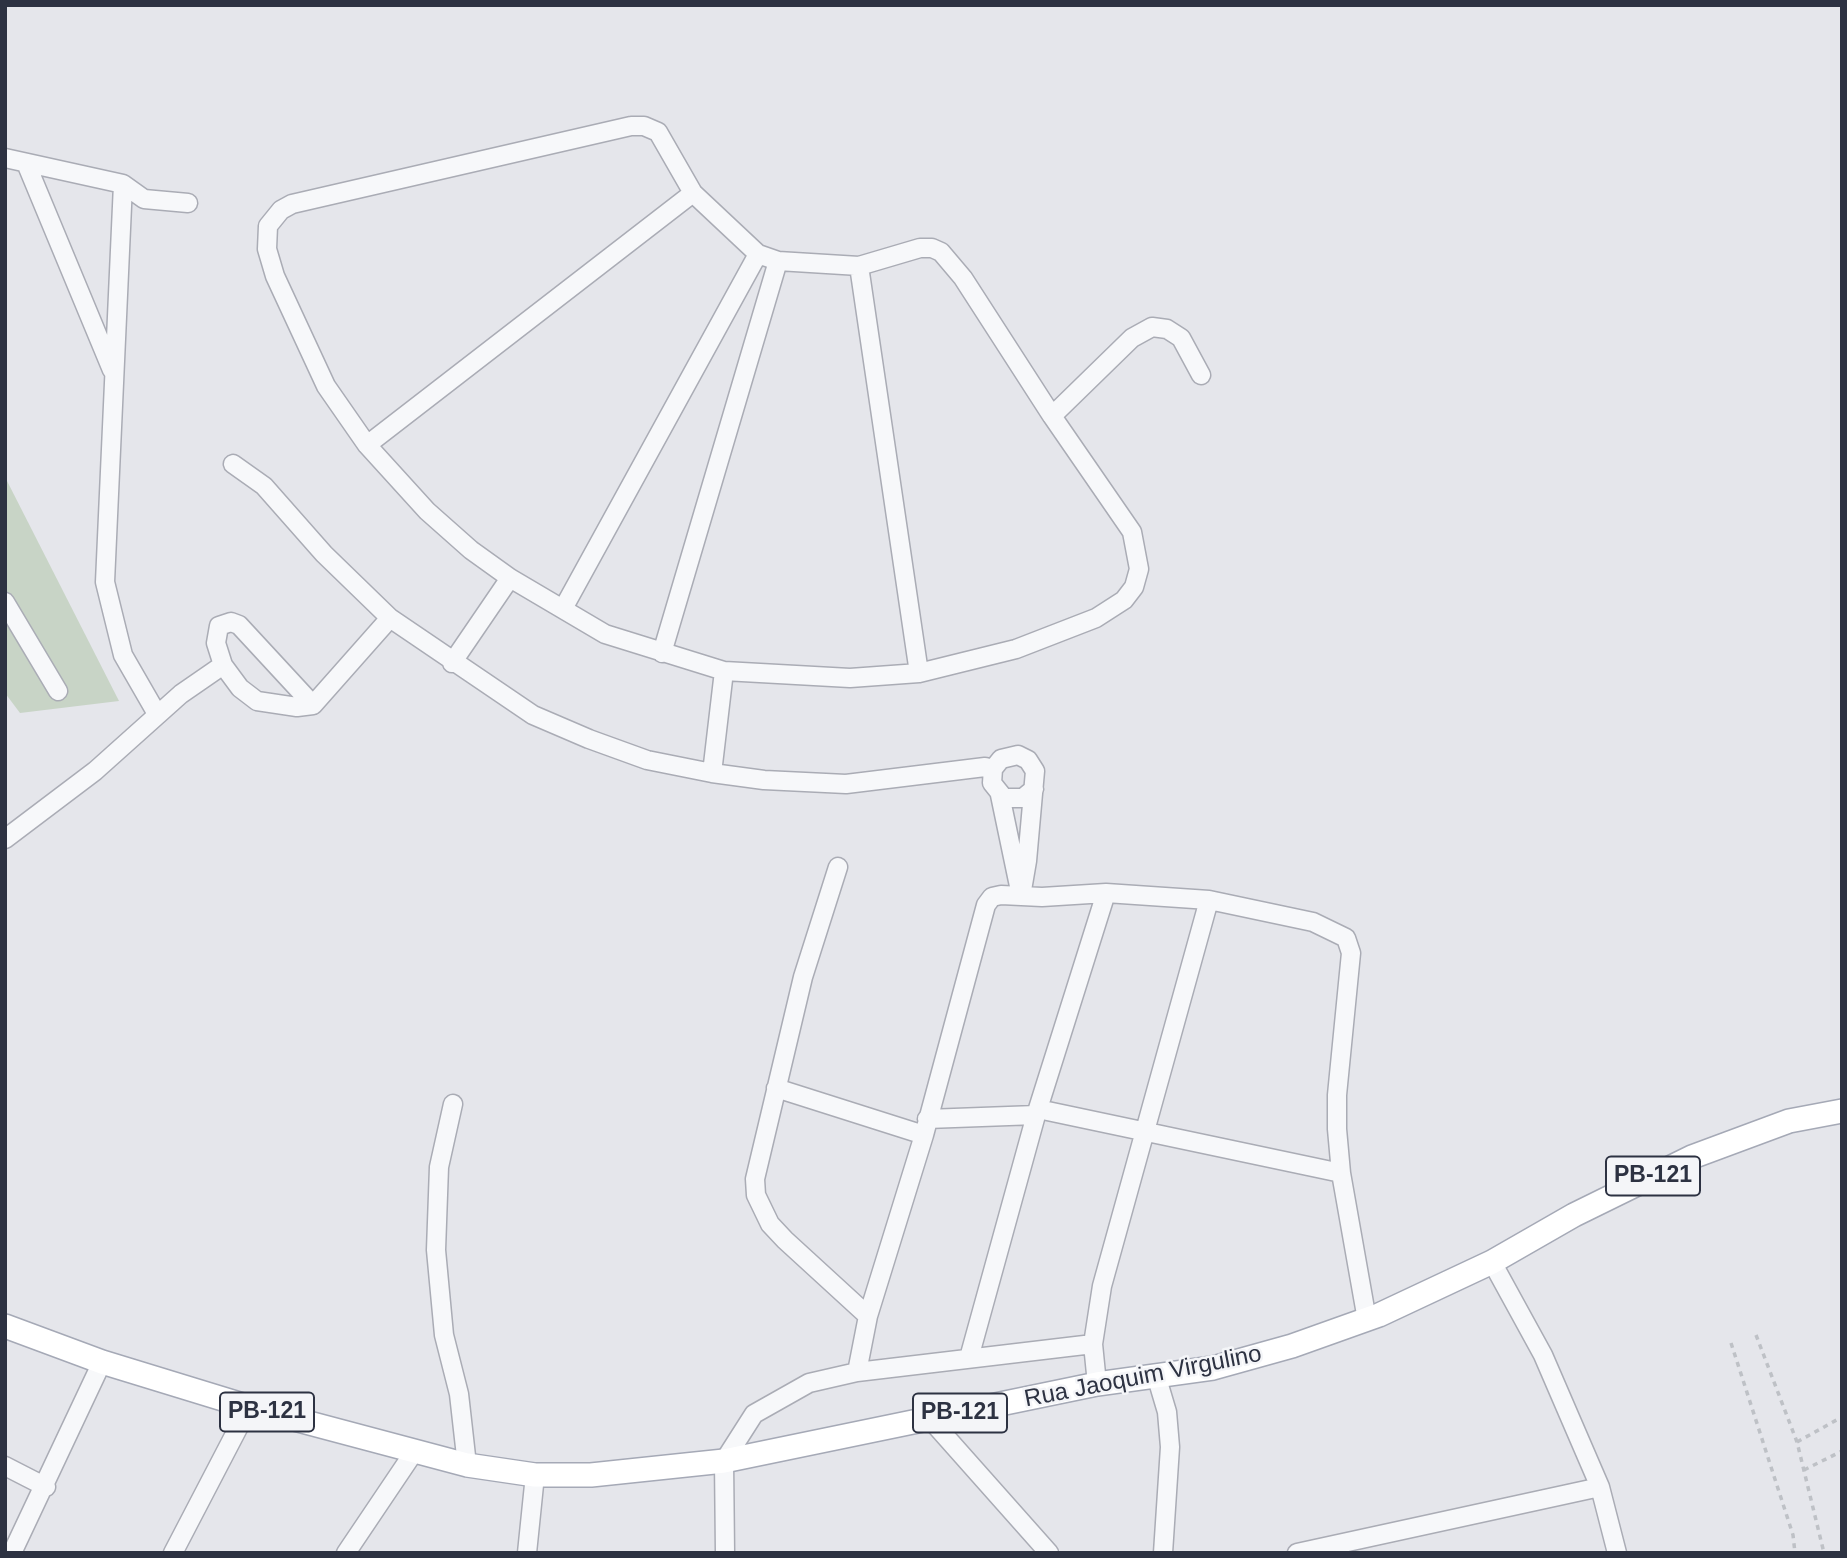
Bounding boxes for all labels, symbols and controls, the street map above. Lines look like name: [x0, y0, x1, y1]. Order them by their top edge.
road number: PB-121: [1606, 1156, 1700, 1196]
street label: Rua Jaoquim Virgulino: [1022, 1340, 1264, 1414]
road number: PB-121: [220, 1392, 314, 1432]
road number: PB-121: [913, 1394, 1007, 1432]

